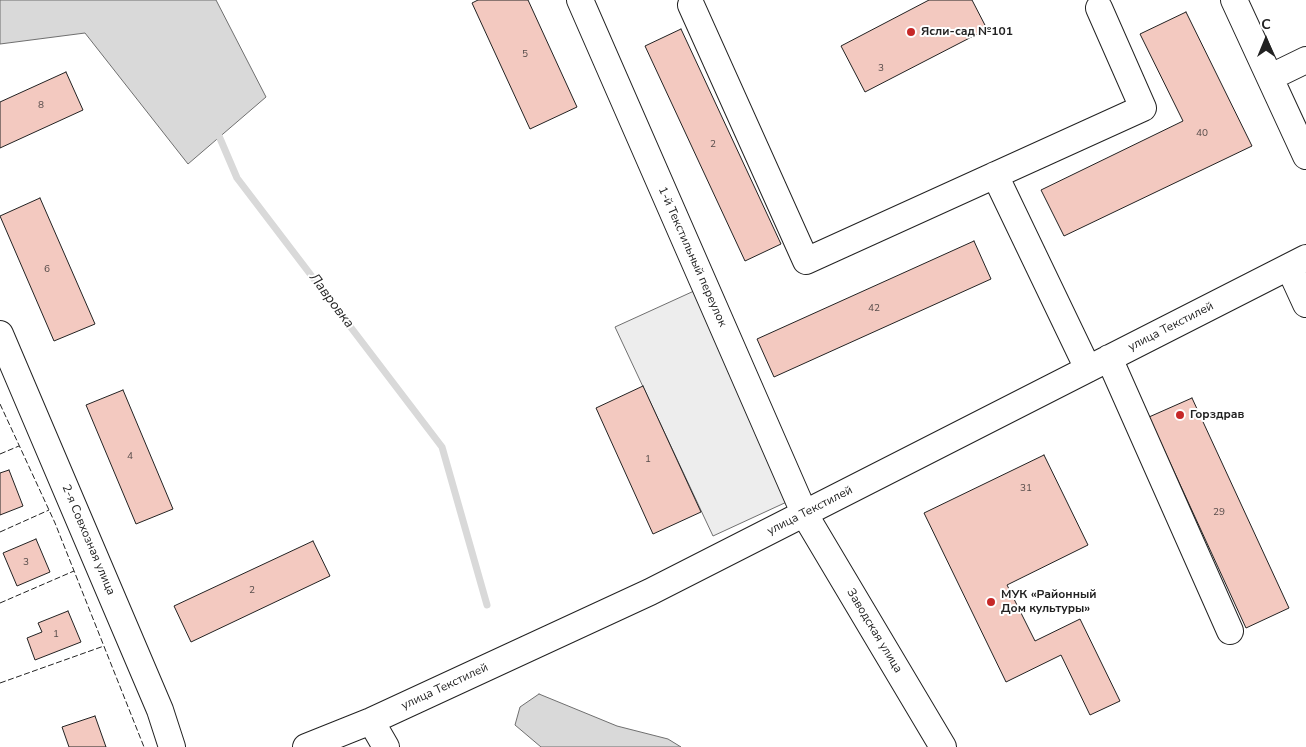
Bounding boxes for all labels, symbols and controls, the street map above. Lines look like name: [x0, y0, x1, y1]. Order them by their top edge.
north arrow: [1241, 15, 1291, 65]
text: С: [1261, 15, 1271, 34]
place label: Ясли-сад №101: [921, 25, 1013, 39]
marker: Ясли-сад №101: [905, 26, 917, 38]
house number: 5: [522, 49, 528, 61]
house number: 3: [878, 63, 884, 75]
house number: 8: [38, 100, 44, 112]
house number: 40: [1196, 128, 1208, 140]
house number: 2: [710, 139, 716, 151]
street label: 1-й Текстильный переулок: [655, 185, 729, 329]
house number: 6: [44, 264, 50, 276]
water label: Лавровка: [305, 270, 357, 332]
street label: улица Текстилей: [1126, 299, 1216, 355]
house number: 42: [868, 303, 880, 315]
place label: Горздрав: [1190, 408, 1244, 422]
marker: Горздрав: [1174, 409, 1186, 421]
house number: 4: [127, 451, 133, 463]
house number: 1: [645, 454, 651, 466]
street label: 2-я Совхозная улица: [58, 483, 118, 597]
street label: улица Текстилей: [765, 483, 855, 539]
house number: 31: [1020, 483, 1032, 495]
house number: 29: [1213, 507, 1225, 519]
house number: 3: [23, 557, 29, 569]
house number: 2: [249, 585, 255, 597]
street label: Заводская улица: [843, 586, 905, 676]
place label: МУК «Районный Дом культуры»: [1001, 588, 1096, 616]
marker: МУК «Районный Дом культуры»: [985, 596, 997, 608]
house number: 1: [53, 629, 59, 641]
street label: улица Текстилей: [399, 661, 491, 713]

